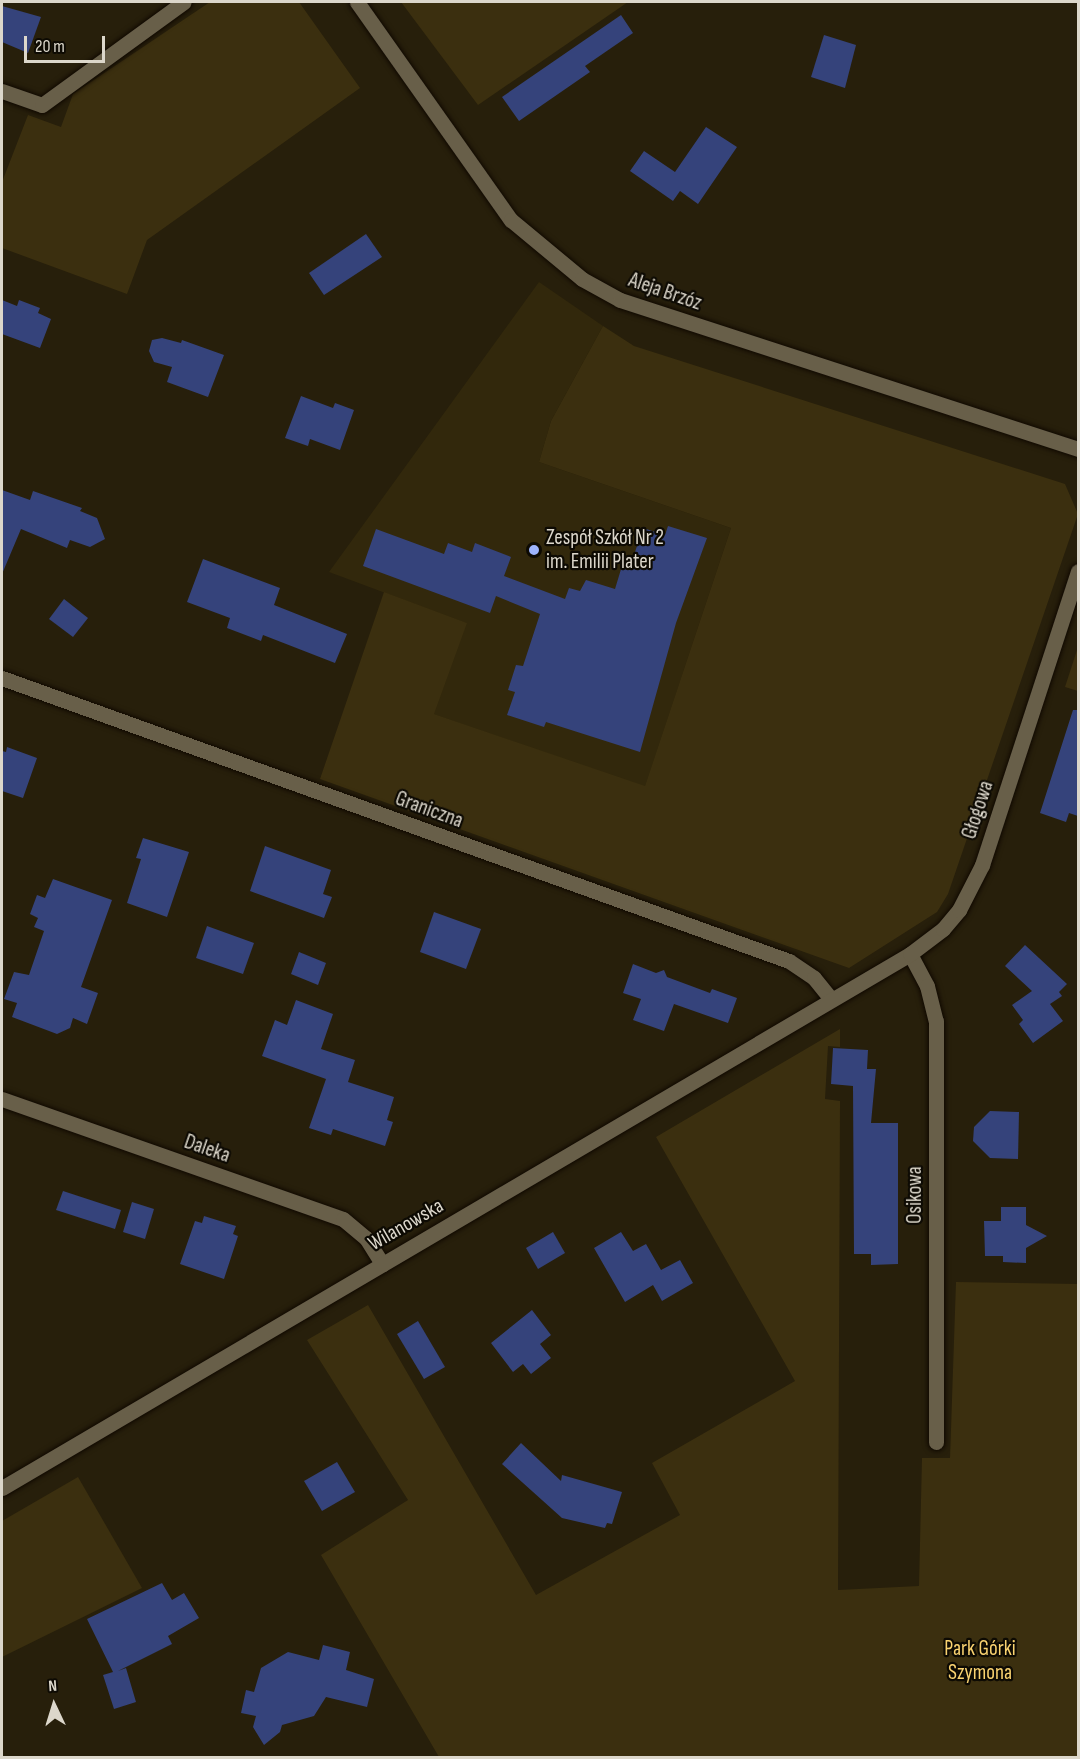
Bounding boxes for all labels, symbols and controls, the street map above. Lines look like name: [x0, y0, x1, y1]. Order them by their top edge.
scale bar: [27, 24, 108, 62]
text: 20 m: [35, 36, 65, 57]
street label: Aleja Brzóz: [625, 268, 705, 316]
place label: Zespół Szkół Nr 2 im. Emilii Plater: [546, 525, 664, 575]
marker: Zespół Szkół Nr 2 im. Emilii Plater: [527, 543, 541, 557]
street label: Głogowa: [957, 778, 999, 842]
street label: Graniczna: [392, 786, 466, 834]
street label: Daleka: [181, 1129, 233, 1169]
street label: Osikowa: [902, 1166, 928, 1224]
street label: Wilanowska: [364, 1193, 448, 1257]
park label: Park Górki Szymona: [944, 1636, 1016, 1686]
north arrow: [24, 1675, 84, 1735]
text: N: [48, 1677, 58, 1696]

